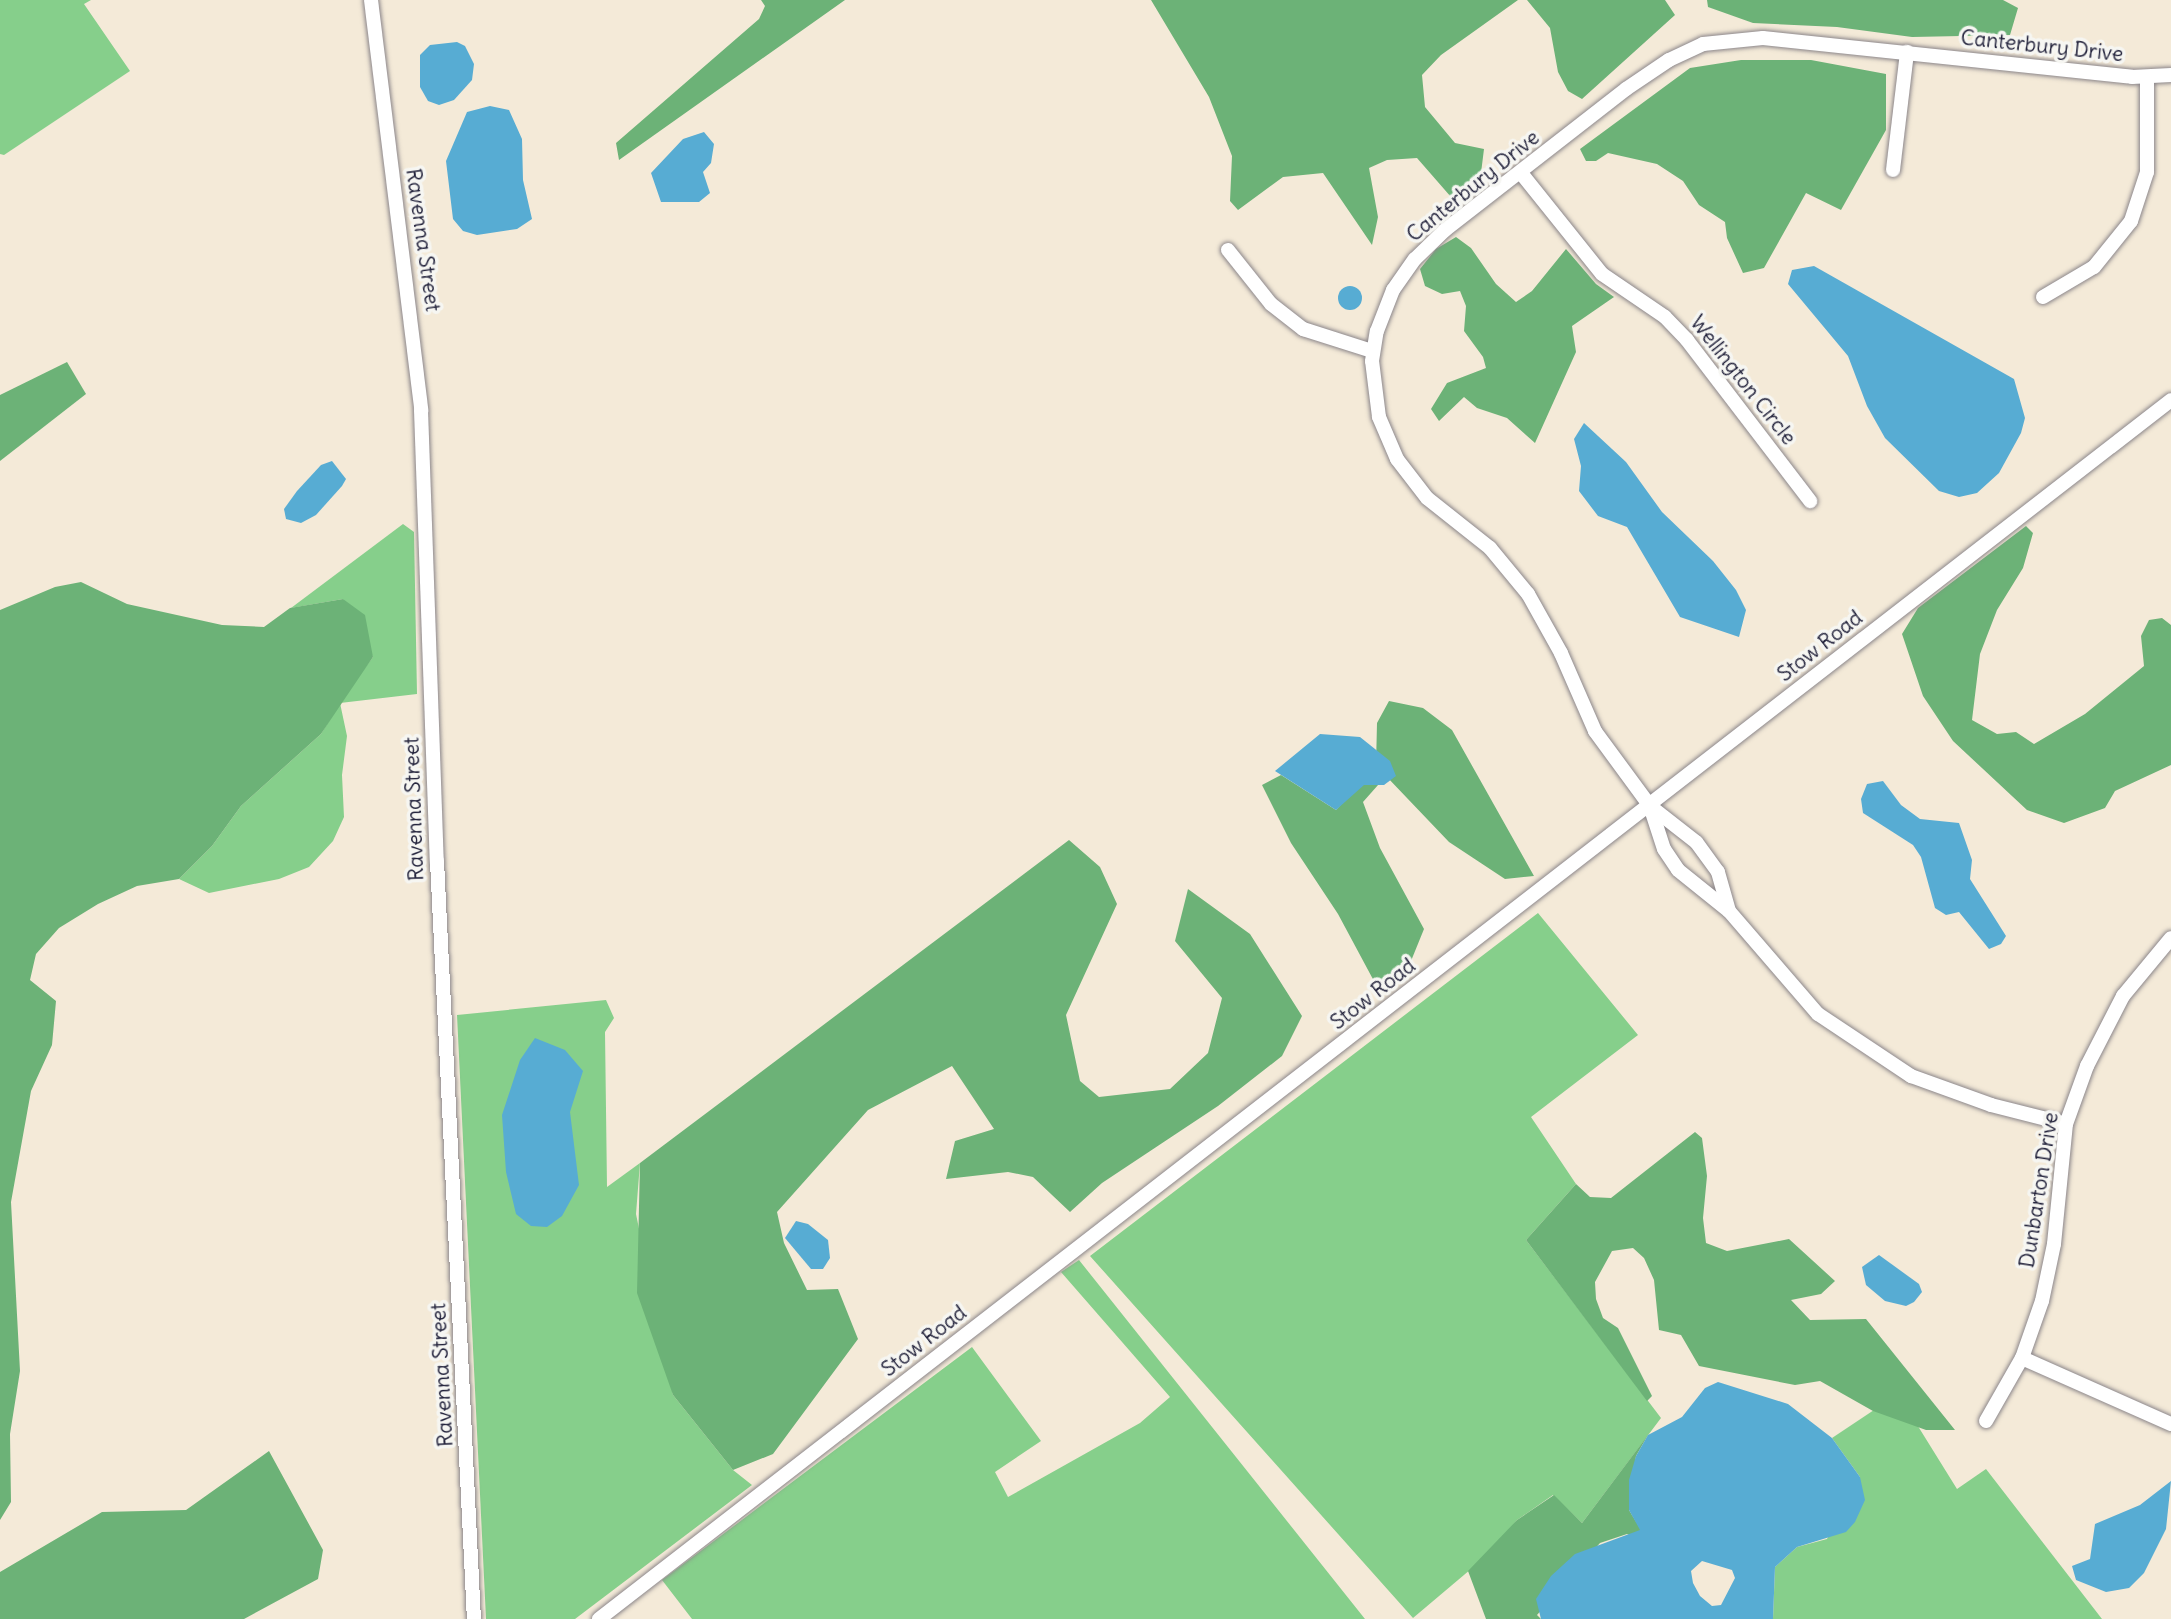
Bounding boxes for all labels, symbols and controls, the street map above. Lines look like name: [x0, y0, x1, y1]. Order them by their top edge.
street label: Canterbury Drive: [1959, 25, 2125, 67]
street label: Canterbury Drive: [1402, 125, 1544, 247]
street label: Ravenna Street: [400, 167, 446, 313]
street label: Wellington Circle: [1685, 310, 1801, 450]
street label: Stow Road: [1772, 605, 1868, 687]
street label: Ravenna Street: [399, 737, 429, 881]
street label: Stow Road: [1325, 953, 1421, 1035]
street label: Dunbarton Drive: [2014, 1110, 2064, 1270]
street label: Stow Road: [876, 1300, 972, 1382]
street label: Ravenna Street: [426, 1302, 458, 1448]

